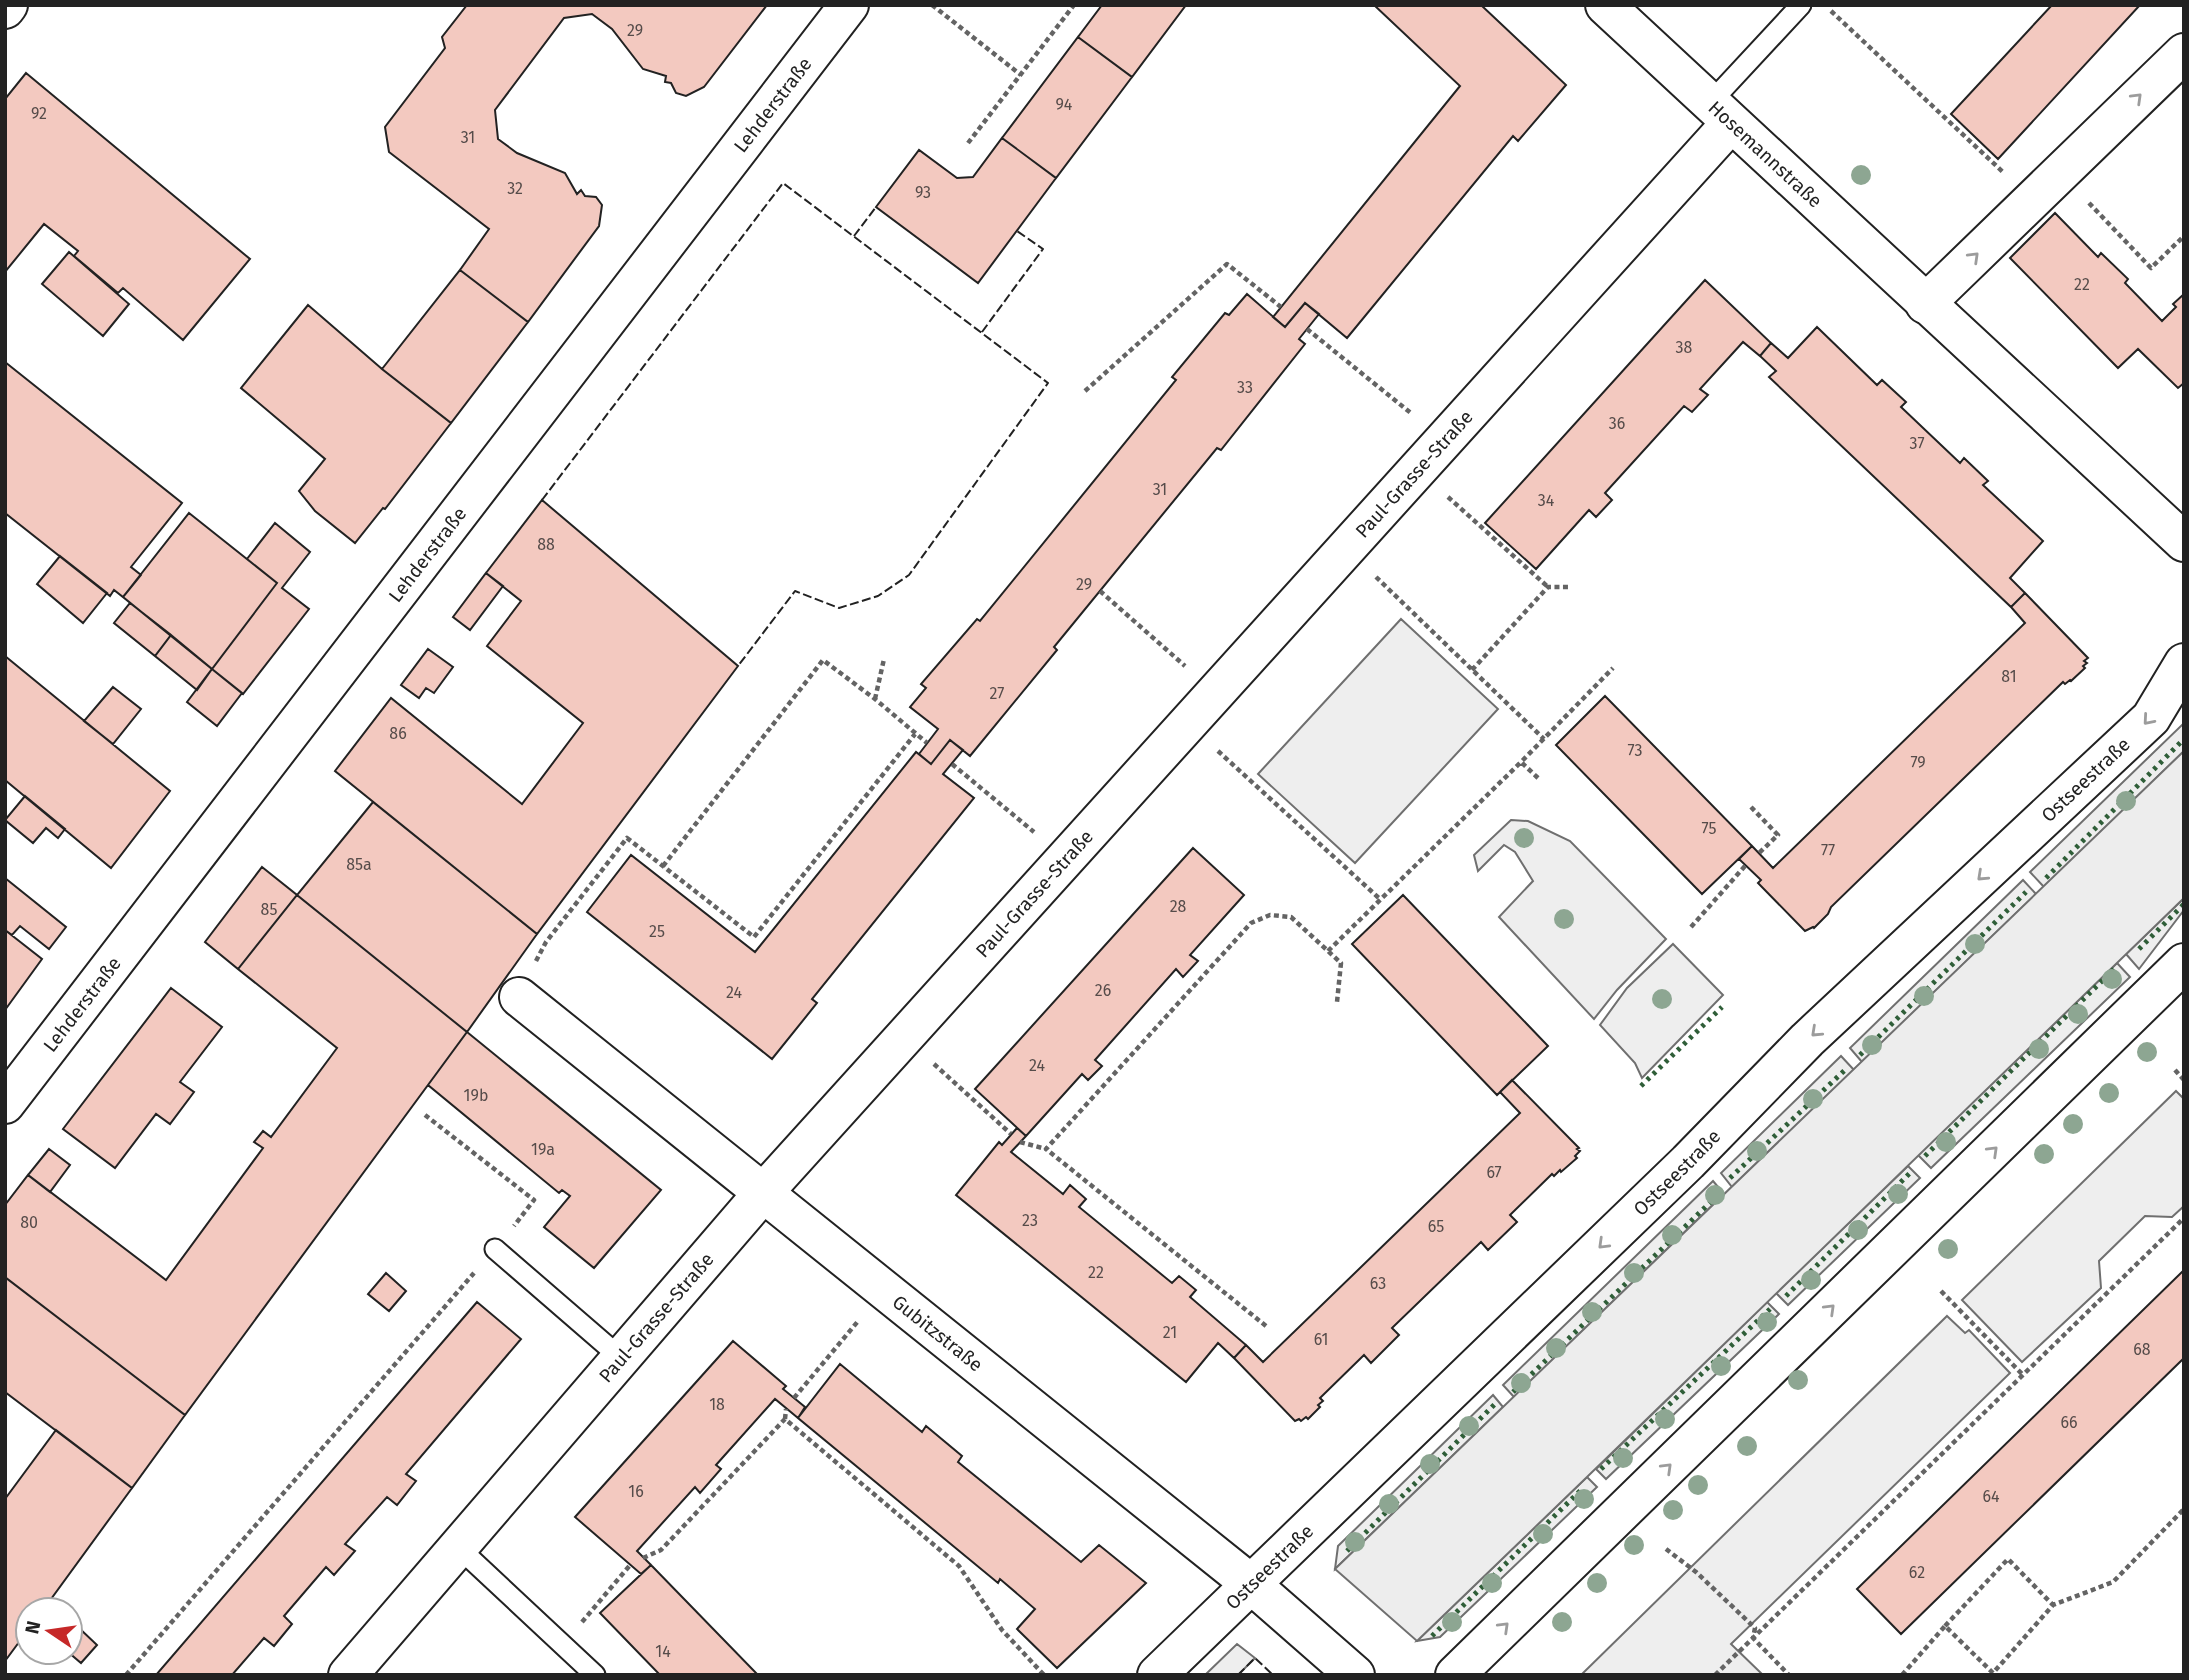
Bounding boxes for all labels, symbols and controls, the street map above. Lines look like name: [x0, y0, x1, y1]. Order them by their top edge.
house number: 29: [627, 21, 643, 40]
street label: Lehderstraße: [729, 53, 817, 157]
one-way arrow: [2129, 94, 2142, 107]
house number: 94: [1056, 95, 1073, 114]
street label: Hosemannstraße: [1704, 96, 1827, 213]
house number: 92: [31, 104, 47, 123]
house number: 31: [461, 128, 475, 147]
house number: 32: [507, 179, 523, 198]
house number: 93: [915, 183, 931, 202]
one-way arrow: [1966, 252, 1979, 265]
house number: 22: [2074, 275, 2090, 294]
house number: 38: [1676, 338, 1693, 357]
house number: 33: [1237, 378, 1253, 397]
street label: Paul-Grasse-Straße: [1351, 406, 1478, 543]
house number: 36: [1609, 414, 1625, 433]
house number: 37: [1909, 434, 1925, 453]
house number: 31: [1153, 480, 1167, 499]
house number: 34: [1538, 491, 1555, 510]
street label: Lehderstraße: [384, 503, 471, 607]
house number: 88: [537, 535, 555, 554]
house number: 29: [1076, 575, 1092, 594]
house number: 81: [2001, 667, 2017, 686]
house number: 27: [990, 684, 1004, 703]
one-way arrow: [2143, 712, 2156, 725]
house number: 86: [389, 724, 407, 743]
street label: Ostseestraße: [2037, 733, 2135, 827]
house number: 73: [1628, 741, 1642, 760]
house number: 79: [1910, 753, 1926, 772]
house number: 75: [1702, 819, 1716, 838]
street label: Paul-Grasse-Straße: [971, 825, 1098, 962]
house number: 77: [1821, 841, 1835, 860]
house number: 85a: [346, 855, 372, 874]
one-way arrow: [1977, 868, 1990, 880]
house number: 28: [1170, 897, 1187, 916]
house number: 85: [261, 900, 277, 919]
house number: 25: [649, 922, 665, 941]
street label: Lehderstraße: [38, 952, 126, 1056]
house number: 26: [1095, 981, 1111, 1000]
house number: 24: [726, 983, 742, 1002]
one-way arrow: [1811, 1023, 1824, 1036]
house number: 24: [1029, 1056, 1045, 1075]
house number: 19b: [464, 1086, 488, 1105]
street label: Ostseestraße: [1629, 1125, 1725, 1220]
house number: 19a: [531, 1140, 555, 1159]
one-way arrow: [1985, 1146, 1998, 1159]
house number: 67: [1486, 1163, 1502, 1182]
house number: 23: [1022, 1211, 1038, 1230]
house number: 80: [20, 1213, 38, 1232]
house number: 65: [1428, 1217, 1444, 1236]
one-way arrow: [1598, 1236, 1611, 1249]
street label: Paul-Grasse-Straße: [594, 1248, 719, 1387]
house number: 22: [1088, 1263, 1104, 1282]
house number: 63: [1370, 1274, 1386, 1293]
street label: Gubitzstraße: [888, 1290, 987, 1376]
one-way arrow: [1822, 1305, 1835, 1318]
house number: 21: [1163, 1323, 1177, 1342]
house number: 61: [1314, 1330, 1328, 1349]
house number: 68: [2133, 1340, 2151, 1359]
house number: 18: [709, 1395, 725, 1414]
house number: 66: [2060, 1413, 2078, 1432]
one-way arrow: [1659, 1464, 1671, 1476]
house number: 16: [628, 1482, 644, 1501]
house number: 64: [1982, 1487, 2000, 1506]
street label: Ostseestraße: [1221, 1519, 1318, 1614]
house number: 62: [1909, 1563, 1925, 1582]
north arrow: [14, 1596, 84, 1666]
text: N: [20, 1619, 46, 1636]
one-way arrow: [1496, 1623, 1508, 1635]
house number: 14: [655, 1642, 671, 1661]

